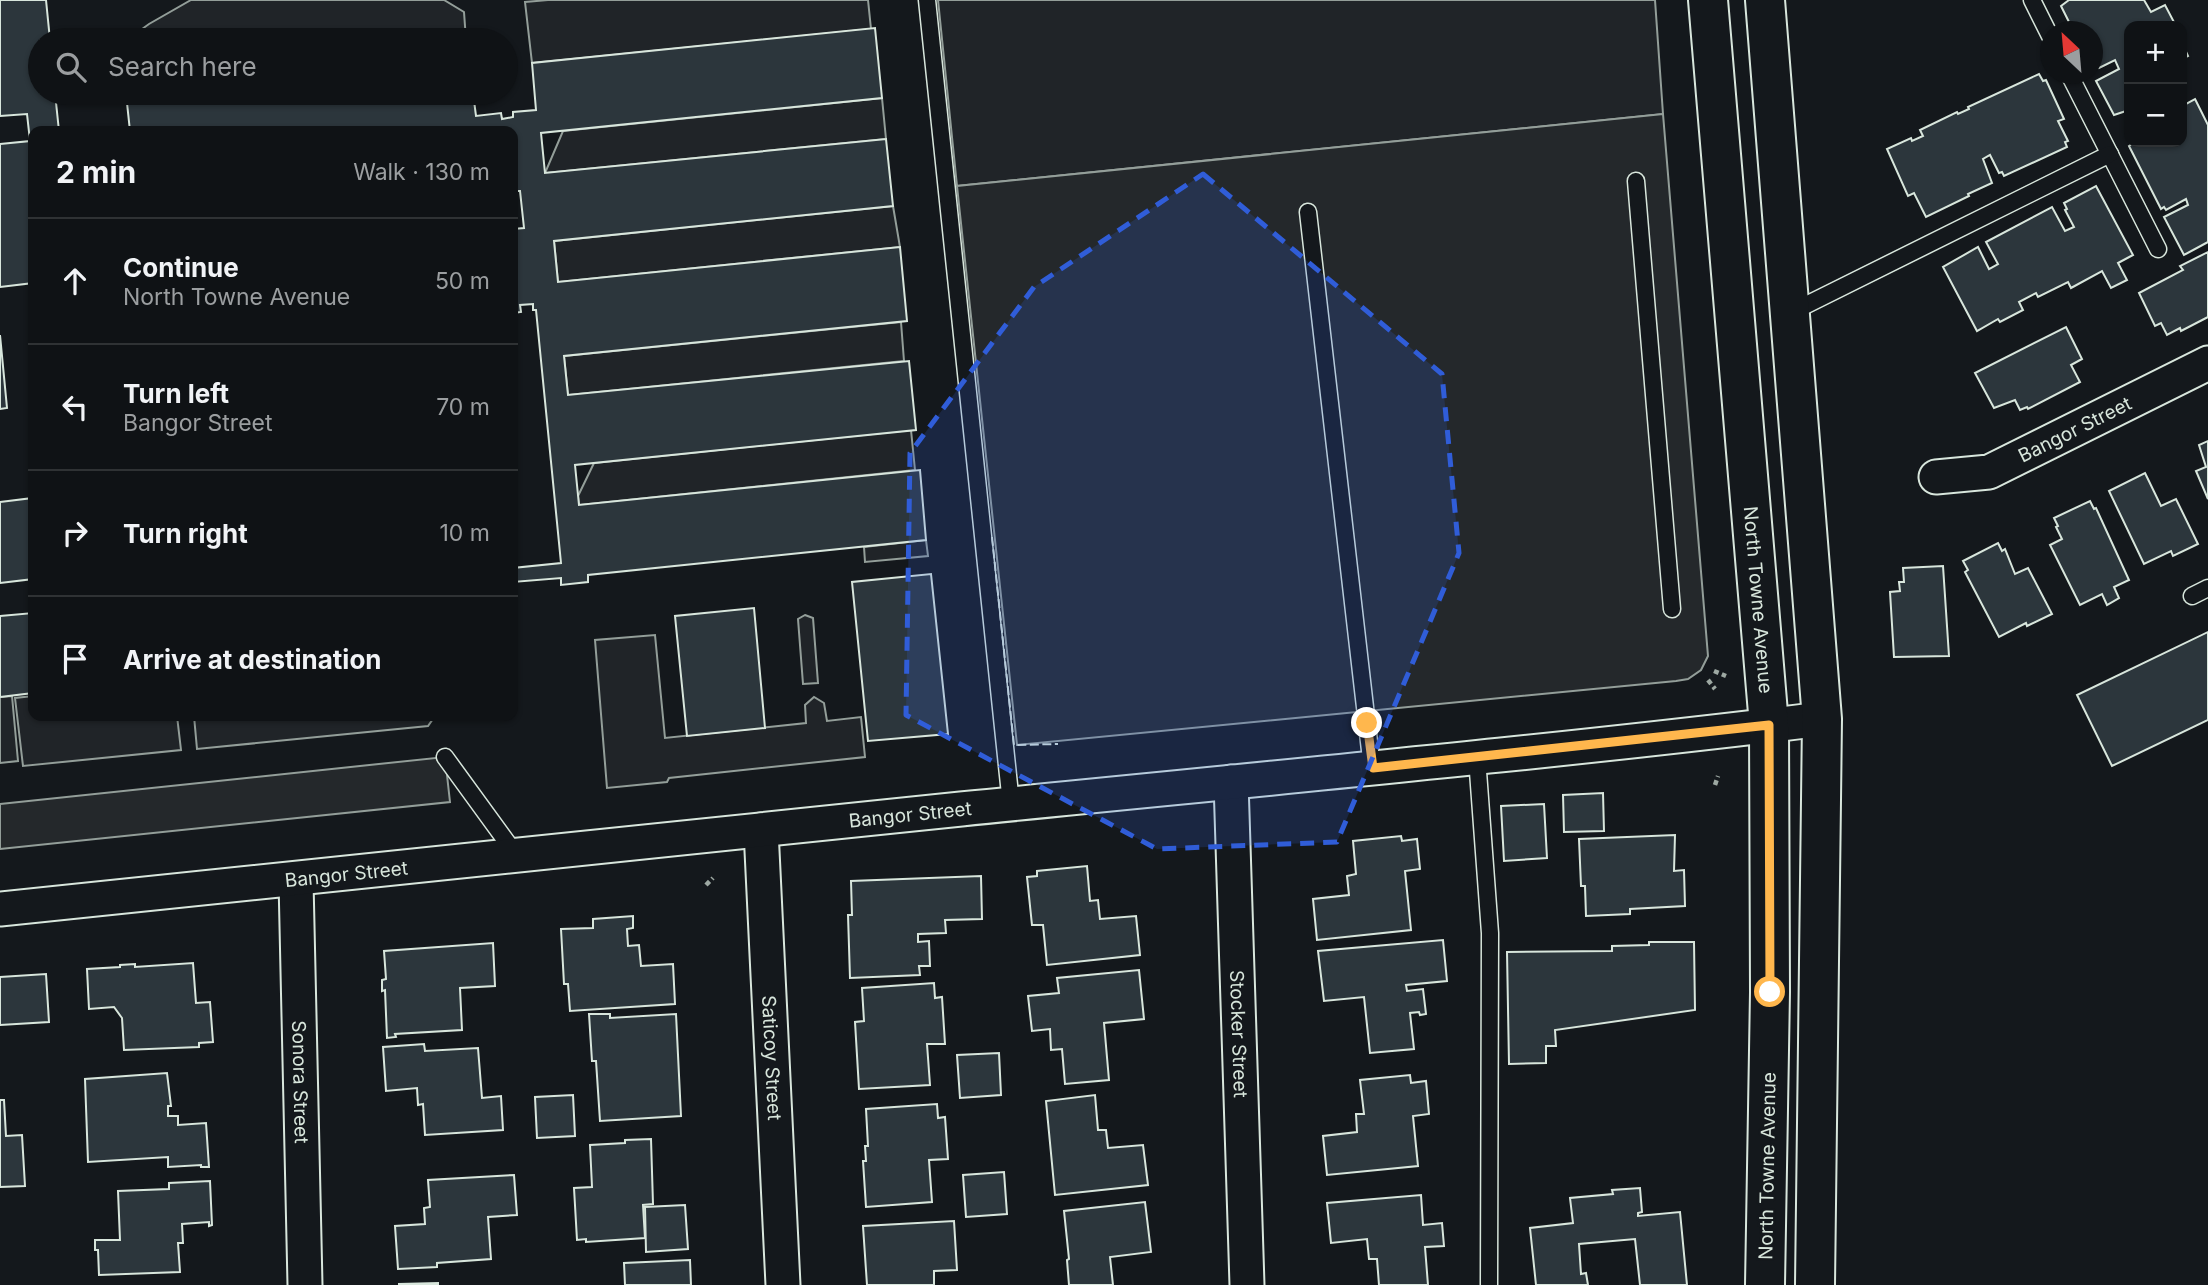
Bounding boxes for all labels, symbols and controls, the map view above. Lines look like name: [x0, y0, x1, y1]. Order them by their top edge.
north arrow: [2040, 21, 2103, 84]
map controls: [2124, 21, 2187, 147]
button: +: [2124, 21, 2187, 84]
search box: [28, 28, 518, 105]
icon: search: [52, 48, 90, 86]
text: Search here: [108, 51, 257, 82]
button: −: [2124, 84, 2187, 147]
text: 2 min: [56, 154, 136, 190]
text: Walk · 130 m: [353, 158, 490, 186]
text: Continue: [123, 252, 239, 283]
icon: ahead: [56, 262, 94, 300]
text: 50 m: [435, 267, 490, 295]
text: North Towne Avenue: [123, 283, 350, 311]
text: Turn left: [123, 378, 229, 409]
icon: left: [56, 388, 94, 426]
street label: Bangor Street: [2015, 392, 2135, 468]
text: 70 m: [436, 393, 490, 421]
text: Bangor Street: [123, 409, 272, 437]
street label: North Towne Avenue: [1739, 505, 1777, 694]
icon: right: [56, 514, 94, 552]
text: Turn right: [123, 518, 248, 549]
text: 10 m: [440, 519, 490, 547]
icon: arrive: [56, 640, 94, 678]
text: Arrive at destination: [123, 644, 382, 675]
route end: [1351, 707, 1382, 738]
street label: Bangor Street: [848, 797, 973, 833]
street label: Bangor Street: [284, 857, 409, 892]
street label: Stocker Street: [1225, 970, 1252, 1098]
route start: [1754, 976, 1785, 1007]
street label: Saticoy Street: [757, 995, 786, 1121]
street label: Sonora Street: [287, 1020, 313, 1144]
street label: North Towne Avenue: [1754, 1072, 1781, 1260]

